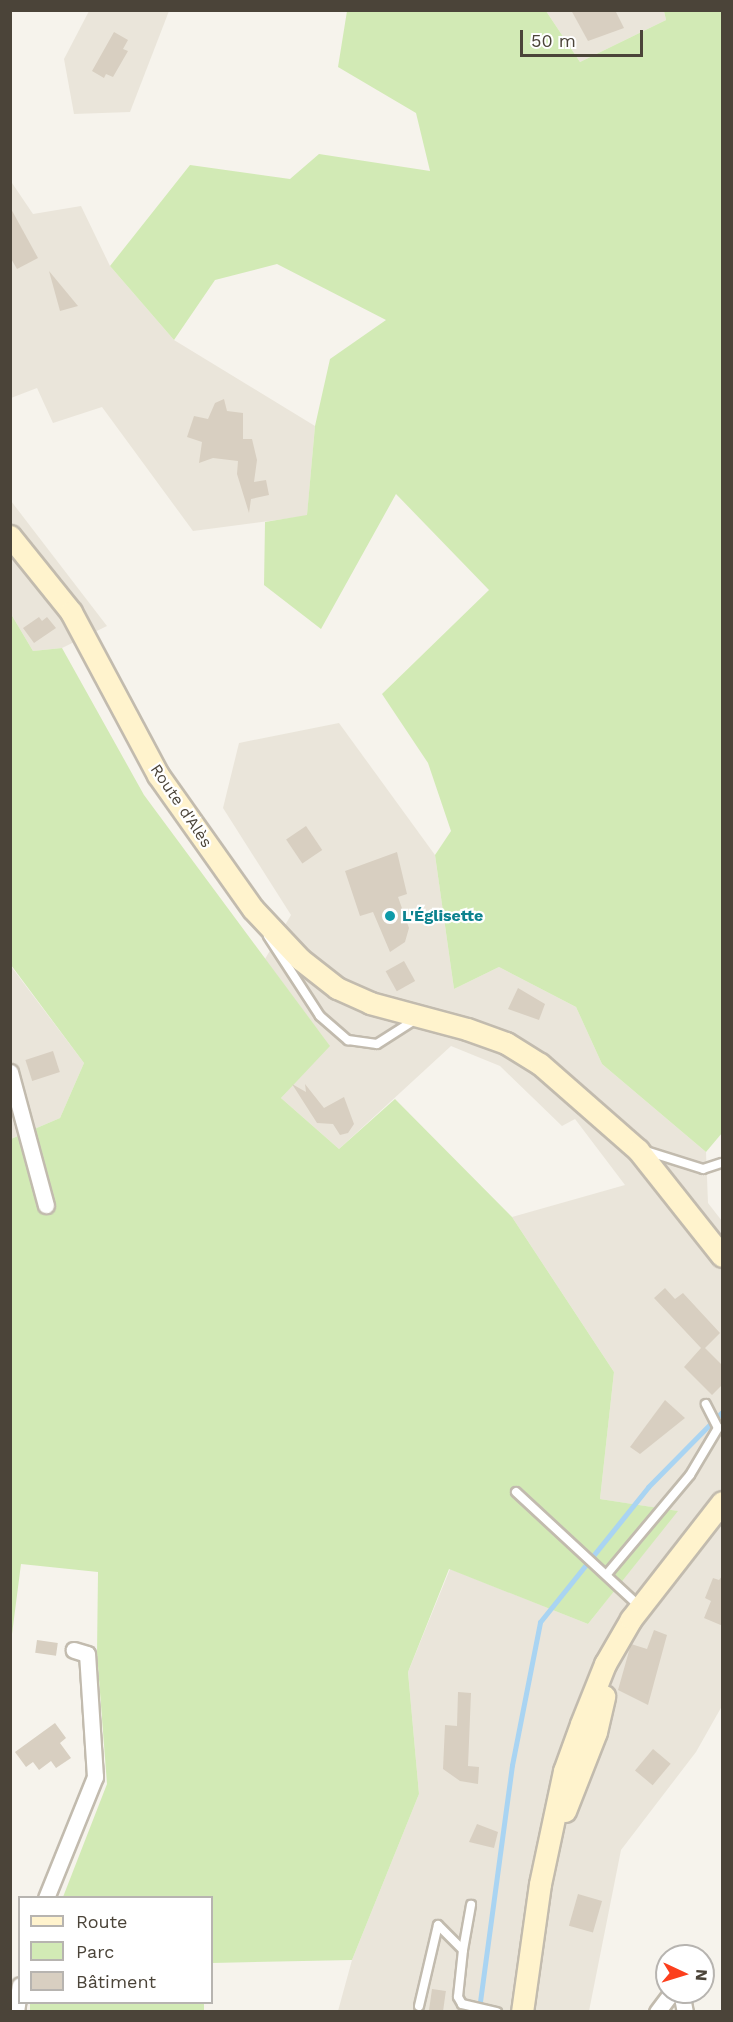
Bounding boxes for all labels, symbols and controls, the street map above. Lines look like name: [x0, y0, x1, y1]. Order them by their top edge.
scale bar: [523, 18, 646, 56]
text: 50 m: [531, 30, 576, 51]
street label: Route d'Alès: [146, 761, 216, 851]
place label: L'Églisette: [402, 906, 483, 926]
marker: L'Églisette: [383, 909, 397, 923]
legend: [18, 1896, 213, 2004]
text: Route: [76, 1911, 128, 1932]
text: Parc: [76, 1941, 114, 1962]
north arrow: [655, 1944, 715, 2004]
text: N: [692, 1969, 711, 1982]
text: Bâtiment: [76, 1971, 156, 1992]

